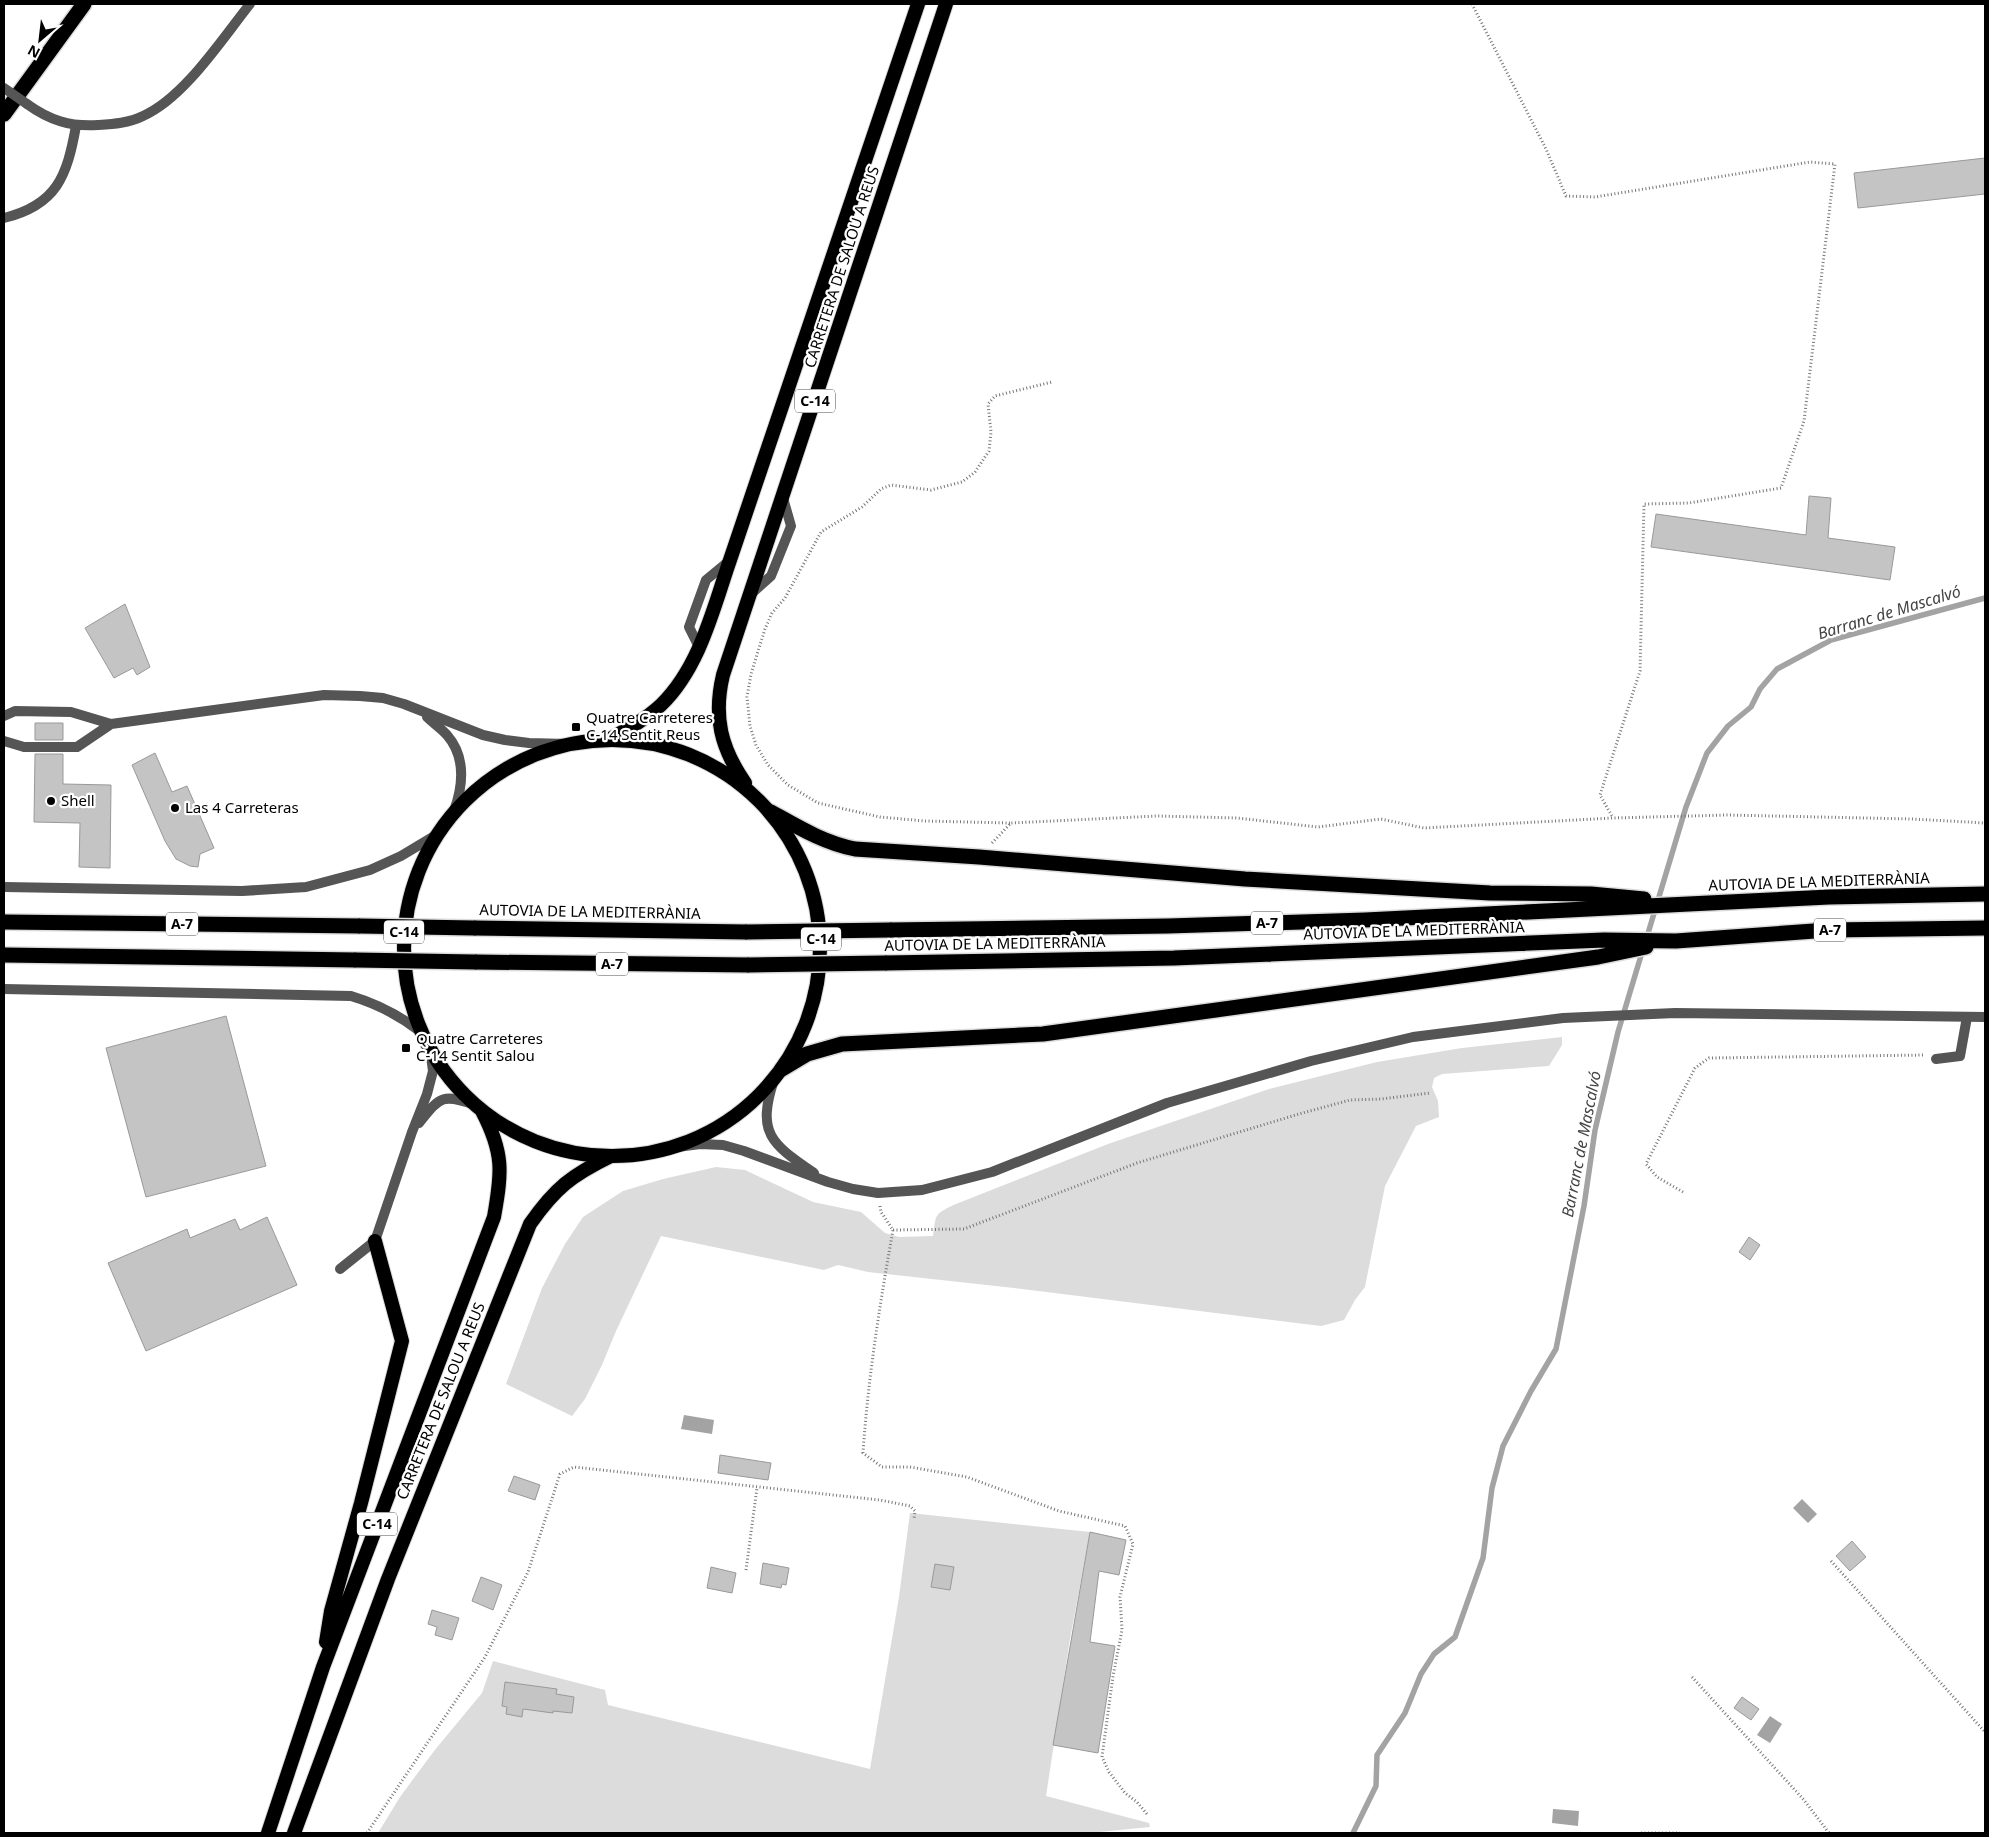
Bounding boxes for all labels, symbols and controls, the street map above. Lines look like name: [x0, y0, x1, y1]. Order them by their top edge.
north arrow: [15, 15, 65, 65]
text: N: [24, 41, 43, 63]
street label: CARRETERA DE SALOU A REUS: [799, 163, 883, 370]
road number: C-14: [795, 390, 835, 412]
water label: Barranc de Mascalvó: [1815, 580, 1963, 644]
place label: Quatre Carreteres C-14 Sentit Reus: [586, 707, 713, 744]
marker: Quatre Carreteres C-14 Sentit Reus: [570, 721, 582, 733]
place label: Shell: [61, 790, 95, 810]
marker: Shell: [45, 795, 57, 807]
place label: Las 4 Carreteras: [185, 797, 299, 817]
marker: Las 4 Carreteras: [169, 802, 181, 814]
street label: AUTOVIA DE LA MEDITERRÀNIA: [1708, 867, 1930, 895]
street label: AUTOVIA DE LA MEDITERRÀNIA: [479, 899, 701, 923]
road number: A-7: [1251, 911, 1283, 934]
road number: A-7: [166, 912, 198, 936]
street label: AUTOVIA DE LA MEDITERRÀNIA: [1303, 916, 1525, 944]
road number: A-7: [1814, 918, 1846, 942]
road number: C-14: [384, 920, 424, 944]
road number: C-14: [801, 928, 841, 951]
street label: AUTOVIA DE LA MEDITERRÀNIA: [884, 931, 1106, 955]
road number: A-7: [596, 952, 628, 976]
place label: Quatre Carreteres C-14 Sentit Salou: [416, 1028, 543, 1065]
marker: Quatre Carreteres C-14 Sentit Salou: [400, 1042, 412, 1054]
water label: Barranc de Mascalvó: [1556, 1069, 1606, 1219]
street label: CARRETERA DE SALOU A REUS: [391, 1299, 489, 1502]
road number: C-14: [357, 1512, 397, 1536]

